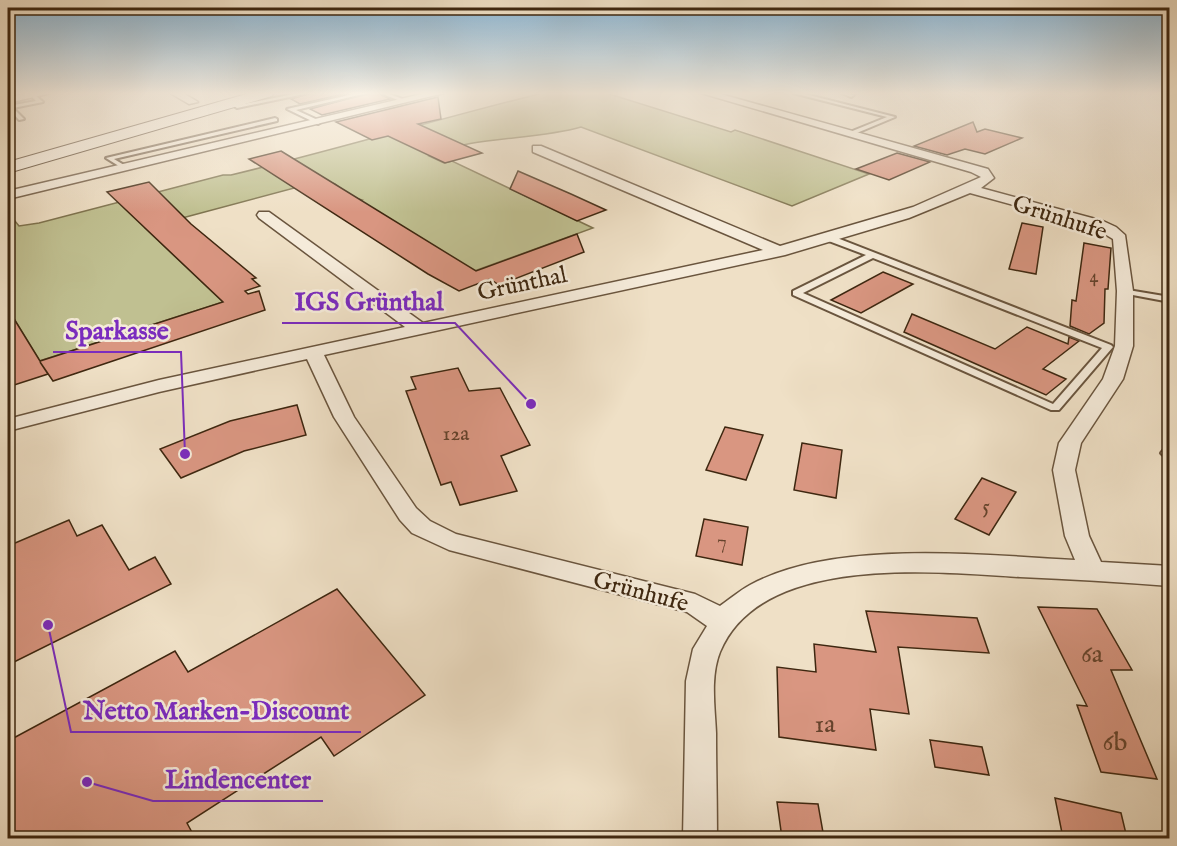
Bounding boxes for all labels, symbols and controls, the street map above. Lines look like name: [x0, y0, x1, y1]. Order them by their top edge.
street label: Grünhufe: [1008, 189, 1111, 248]
street label: Grünthal: [475, 260, 570, 309]
house number: 4: [1090, 266, 1099, 289]
callout: IGS Grünthal: [282, 279, 455, 323]
text: IGS Grünthal: [294, 286, 444, 319]
callout: Sparkasse: [53, 308, 181, 352]
text: Sparkasse: [65, 315, 169, 348]
house number: 12a: [443, 421, 470, 448]
house number: 5: [982, 494, 990, 521]
house number: 7: [717, 529, 727, 556]
street label: Grünhufe: [589, 565, 692, 620]
house number: 6a: [1081, 638, 1104, 671]
callout: Netto Marken-Discount: [71, 688, 361, 732]
text: Netto Marken-Discount: [82, 695, 349, 728]
house number: 1a: [815, 708, 836, 741]
house number: 6b: [1103, 726, 1128, 759]
callout: Lindencenter: [153, 757, 323, 801]
text: Lindencenter: [165, 764, 312, 797]

